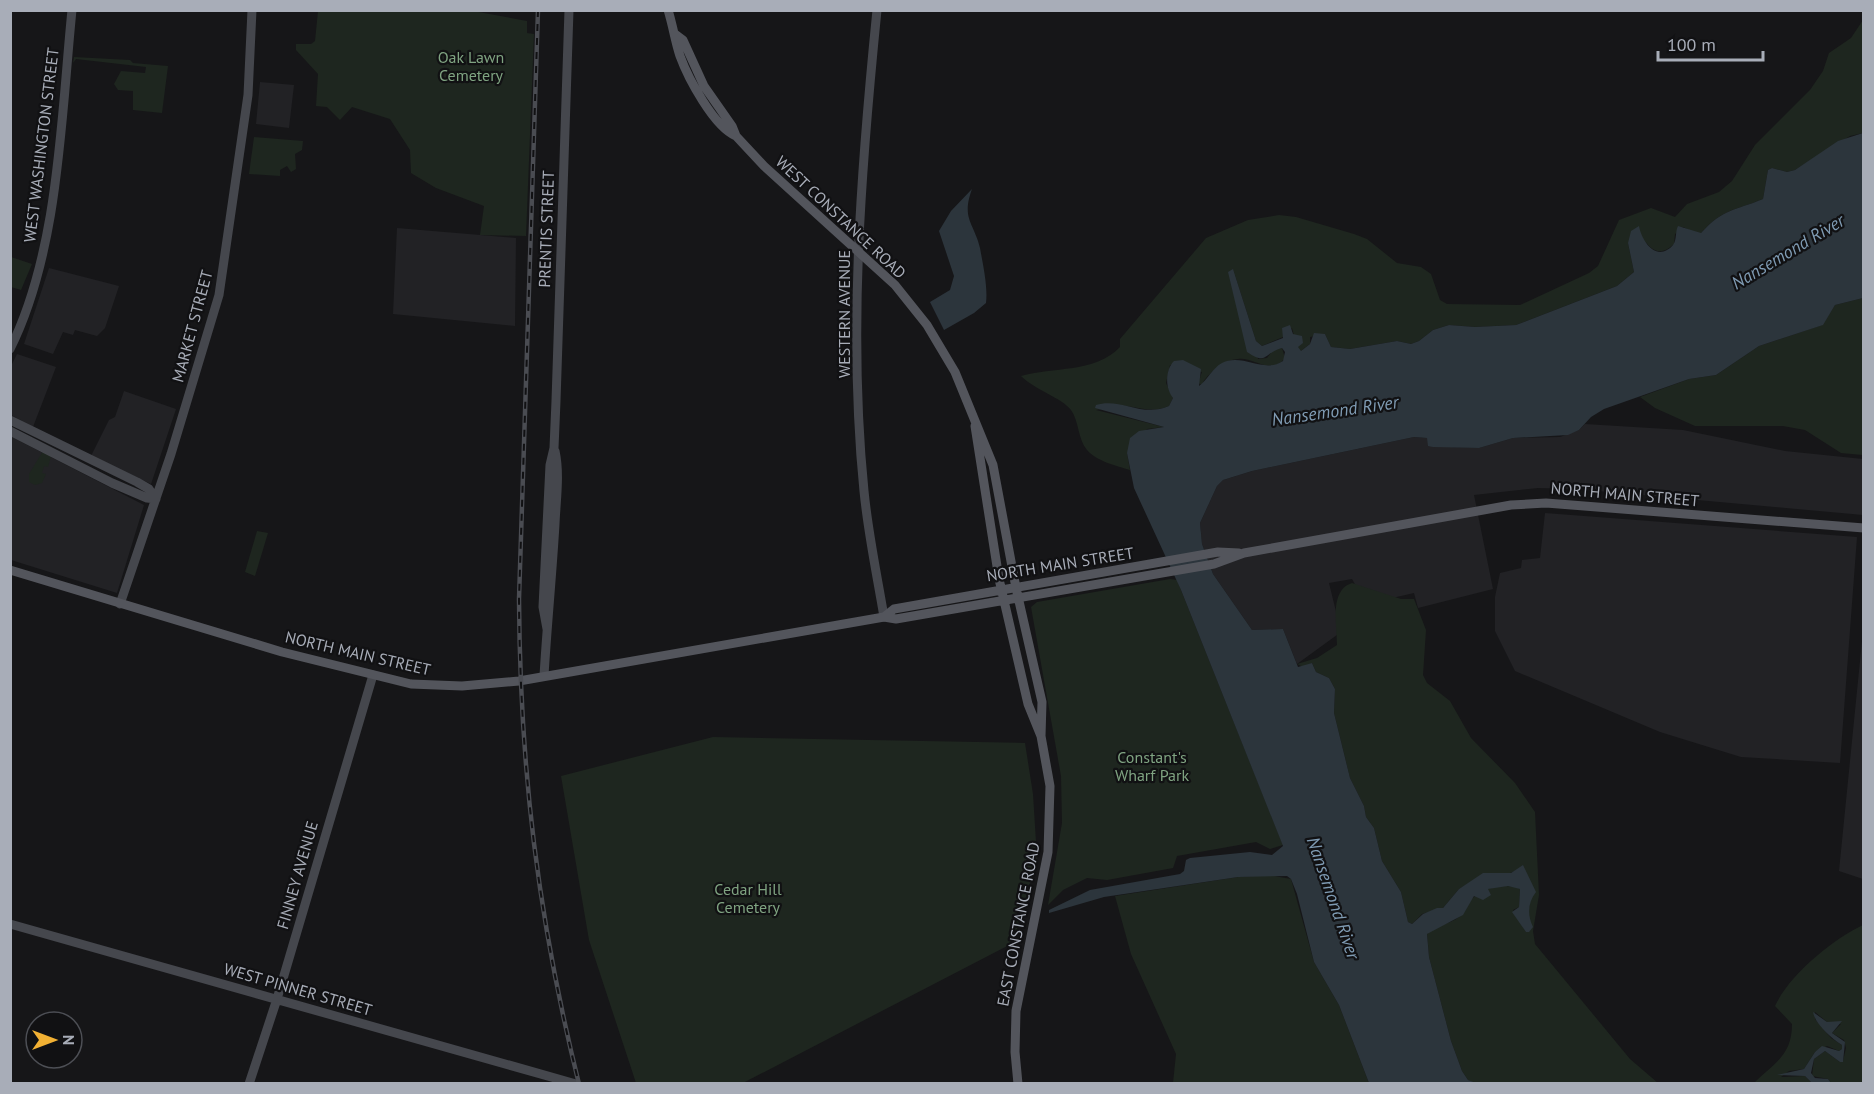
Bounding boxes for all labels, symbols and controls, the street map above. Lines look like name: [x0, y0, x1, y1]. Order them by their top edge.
scale bar: [1658, 24, 1763, 62]
text: 100 m: [1667, 33, 1716, 56]
street label: WEST WASHINGTON STREET: [19, 46, 63, 244]
park label: Oak Lawn Cemetery: [438, 47, 504, 85]
street label: WEST CONSTANCE ROAD: [772, 151, 910, 283]
street label: PRENTIS STREET: [534, 170, 558, 288]
water label: Nansemond River: [1727, 208, 1849, 294]
street label: WESTERN AVENUE: [834, 250, 854, 378]
street label: MARKET STREET: [167, 268, 217, 384]
water label: Nansemond River: [1270, 390, 1401, 431]
street label: NORTH MAIN STREET: [1550, 478, 1700, 510]
street label: NORTH MAIN STREET: [985, 542, 1135, 586]
street label: NORTH MAIN STREET: [283, 627, 433, 680]
park label: Constant's Wharf Park: [1115, 747, 1189, 785]
street label: FINNEY AVENUE: [272, 819, 322, 931]
water label: Nansemond River: [1302, 834, 1366, 963]
street label: EAST CONSTANCE ROAD: [992, 840, 1044, 1008]
park label: Cedar Hill Cemetery: [714, 879, 782, 917]
street label: WEST PINNER STREET: [222, 958, 375, 1020]
north arrow: [24, 1010, 84, 1070]
text: N: [59, 1035, 79, 1045]

